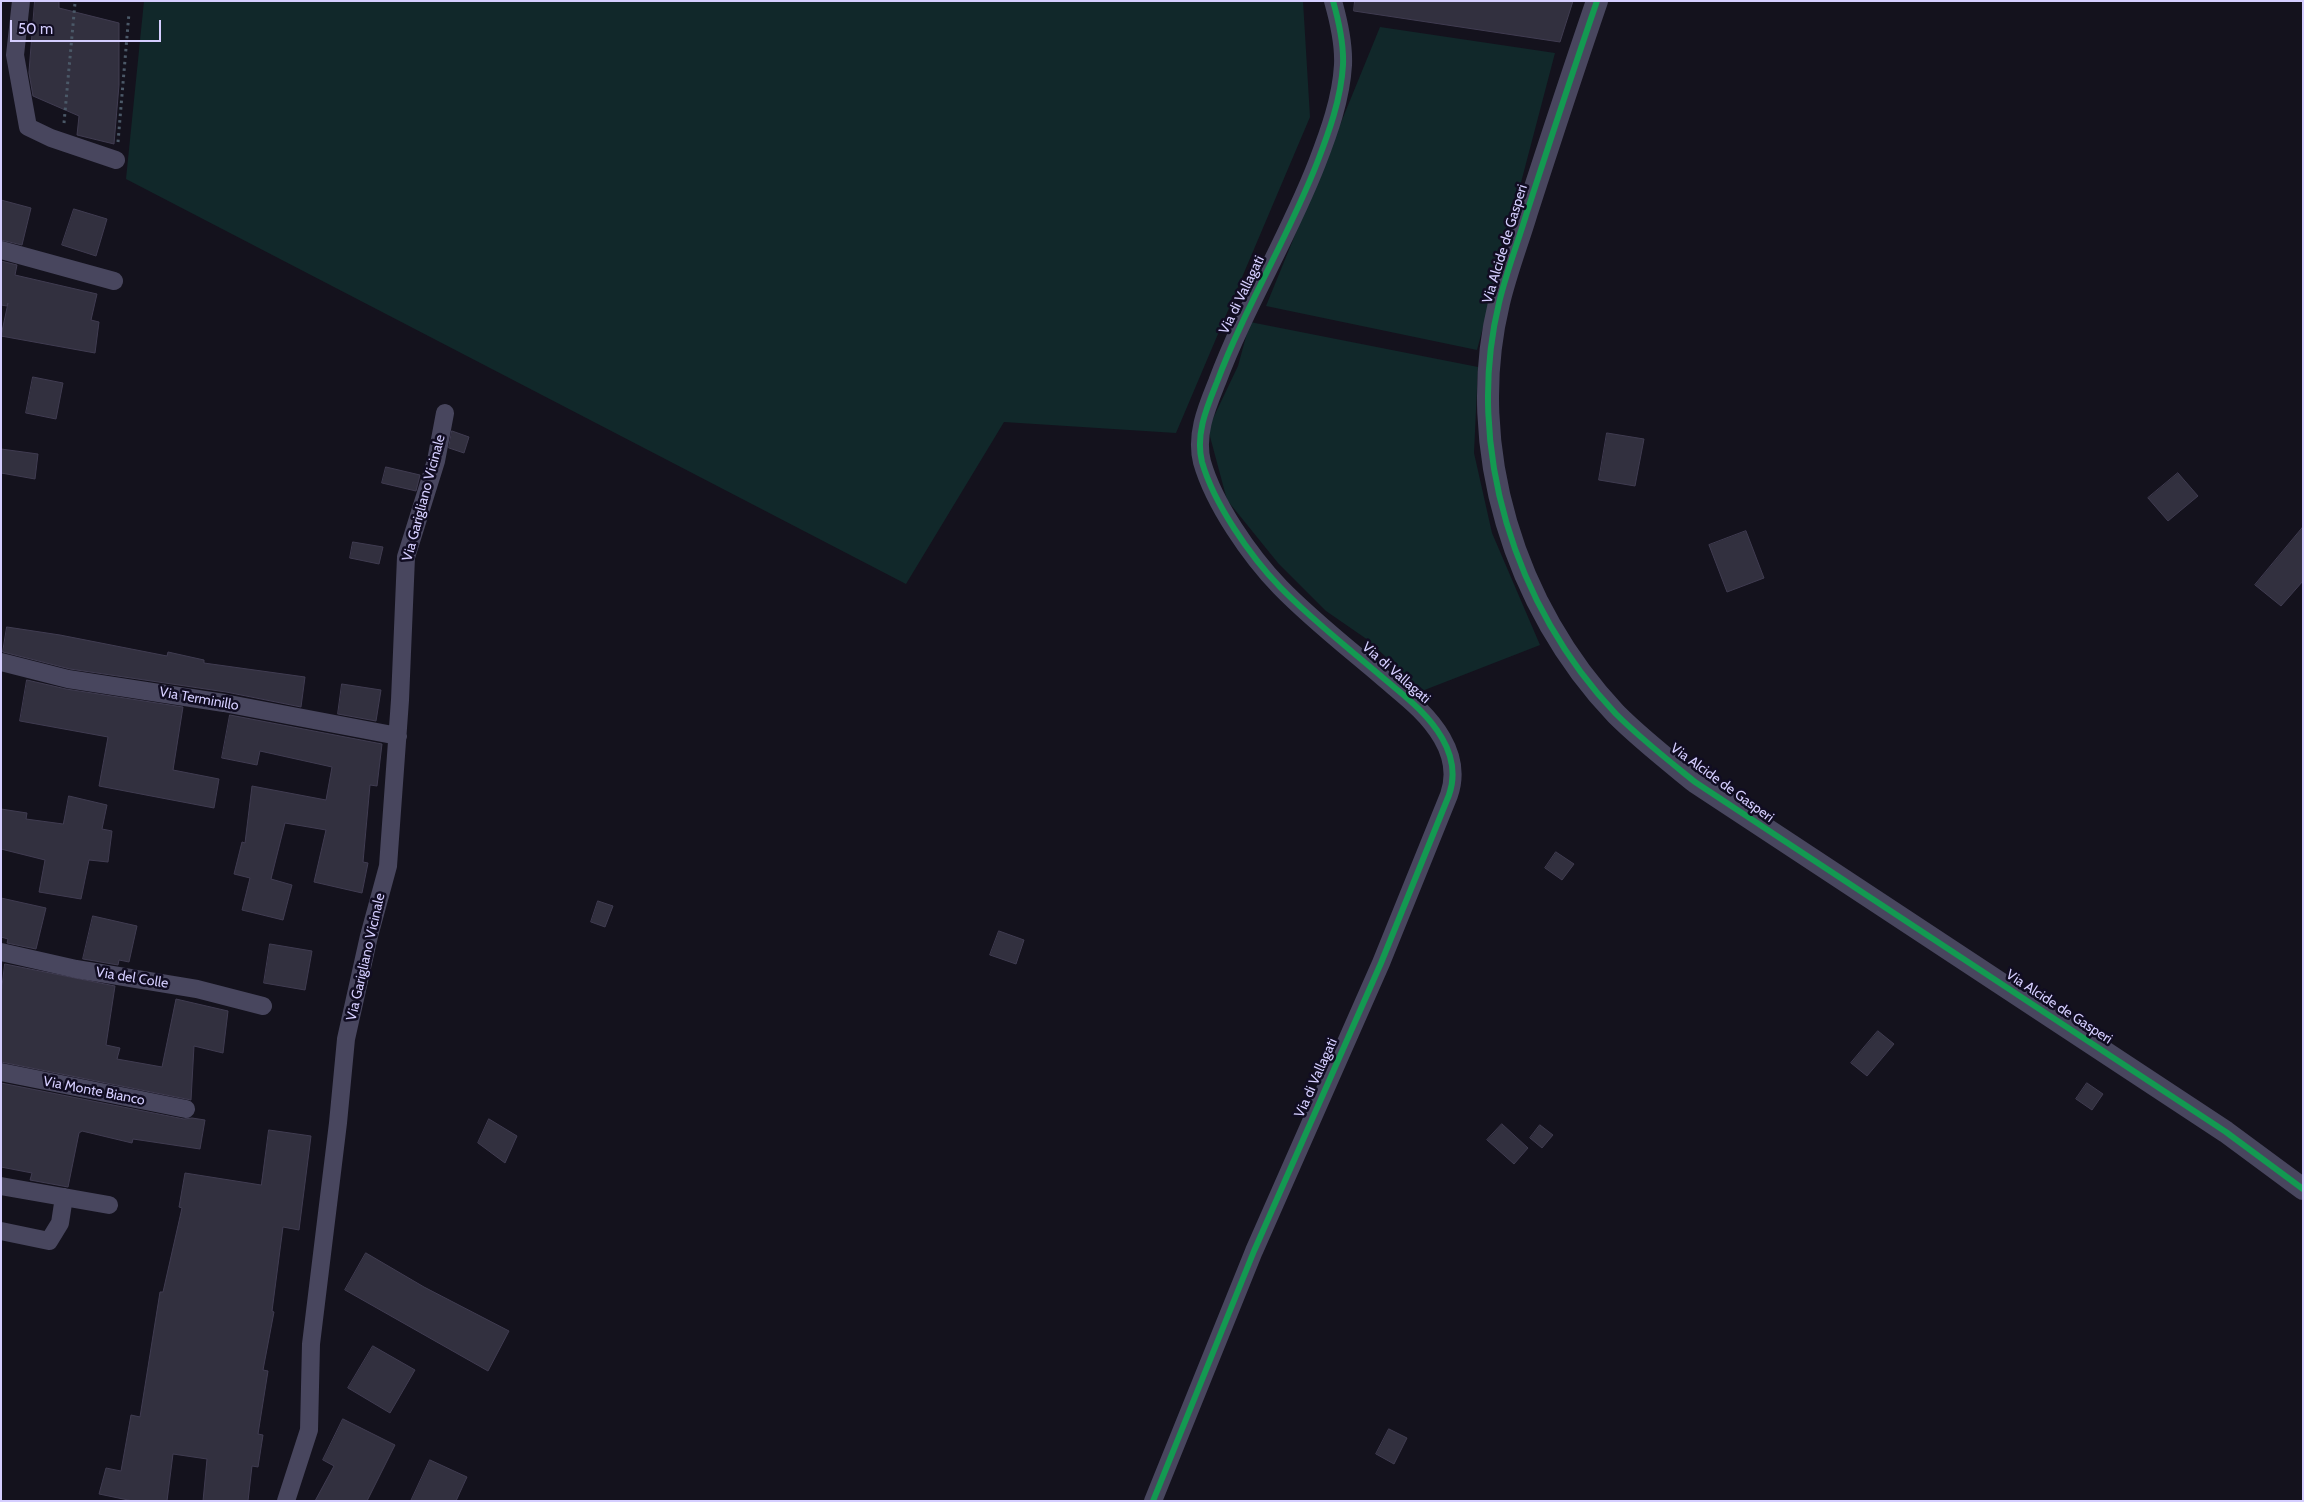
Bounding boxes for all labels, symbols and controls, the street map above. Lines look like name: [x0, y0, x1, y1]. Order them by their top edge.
scale bar: [12, 10, 164, 42]
text: 50 m: [18, 20, 53, 38]
street label: Via Alcide de Gasperi: [1479, 182, 1531, 306]
street label: Via di Vallagati: [1216, 253, 1268, 337]
street label: Via Garigliano Vicinale: [399, 433, 449, 563]
street label: Via di Vallagati: [1358, 639, 1434, 707]
street label: Via Terminillo: [158, 684, 240, 714]
street label: Via Alcide de Gasperi: [1667, 740, 1777, 826]
street label: Via Garigliano Vicinale: [343, 892, 389, 1022]
street label: Via del Colle: [95, 964, 169, 992]
street label: Via Alcide de Gasperi: [2003, 966, 2115, 1048]
street label: Via di Vallagati: [1291, 1036, 1341, 1120]
street label: Via Monte Bianco: [42, 1073, 146, 1109]

